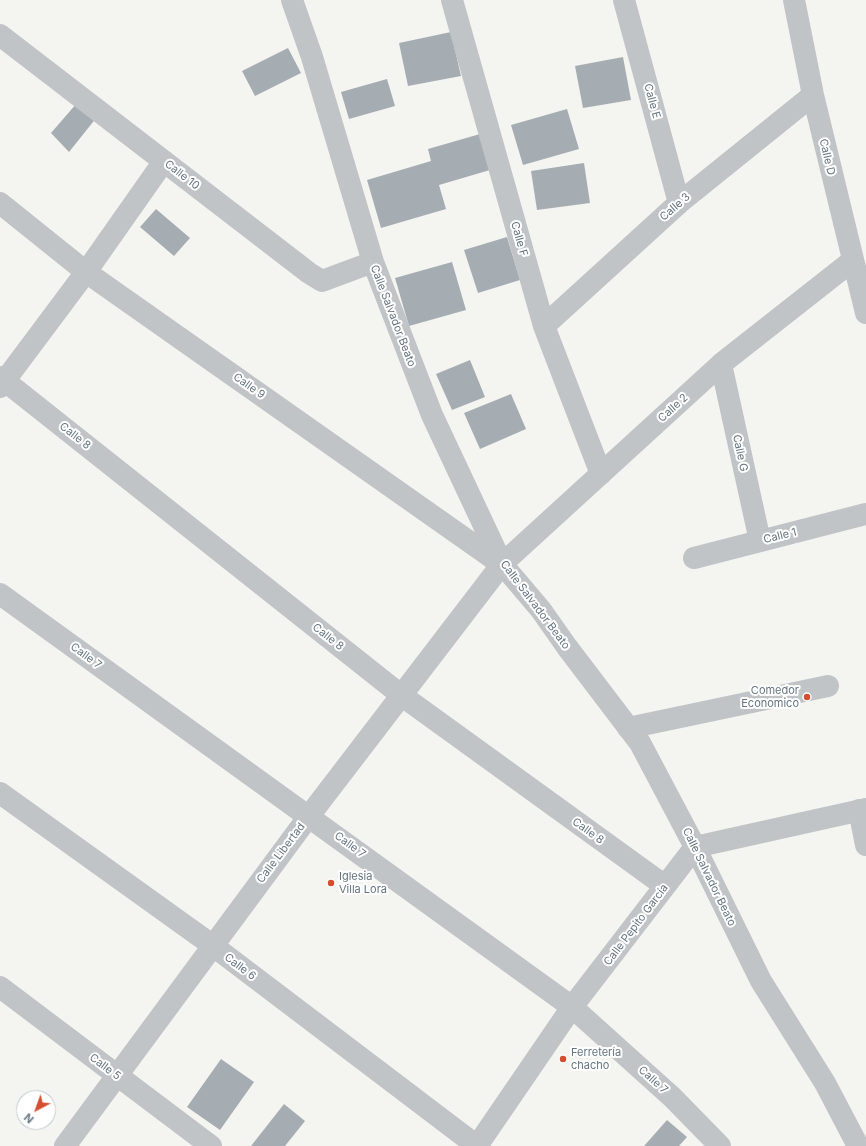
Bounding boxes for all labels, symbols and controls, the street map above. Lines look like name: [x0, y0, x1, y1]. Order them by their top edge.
street label: Calle E: [641, 82, 663, 120]
street label: Calle D: [816, 137, 838, 177]
street label: Calle 10: [162, 157, 202, 193]
street label: Calle 3: [657, 190, 693, 224]
street label: Calle F: [508, 220, 530, 258]
street label: Calle Salvador Beato: [368, 263, 418, 369]
street label: Calle 9: [231, 370, 267, 402]
street label: Calle 2: [655, 391, 691, 425]
street label: Calle 8: [57, 420, 93, 452]
street label: Calle G: [730, 433, 750, 473]
street label: Calle 1: [762, 526, 798, 546]
street label: Calle Salvador Beato: [497, 558, 573, 652]
street label: Calle 8: [310, 621, 346, 653]
street label: Calle 7: [68, 640, 104, 672]
place label: Comedor Economico: [741, 684, 799, 710]
marker: Comedor Economico: [802, 692, 812, 702]
street label: Calle 8: [570, 815, 606, 847]
street label: Calle Libertad: [254, 820, 308, 886]
street label: Calle Salvador Beato: [679, 826, 739, 928]
street label: Calle 7: [332, 829, 368, 861]
place label: Iglesia Villa Lora: [339, 870, 387, 896]
marker: Iglesia Villa Lora: [326, 878, 336, 888]
street label: Calle Pepito García: [601, 882, 671, 968]
street label: Calle 6: [222, 951, 258, 983]
place label: Ferretería chacho: [571, 1046, 621, 1072]
street label: Calle 5: [87, 1051, 123, 1083]
marker: Ferretería chacho: [558, 1054, 568, 1064]
street label: Calle 7: [635, 1063, 671, 1097]
north arrow: [16, 1090, 56, 1130]
text: N: [21, 1110, 37, 1126]

